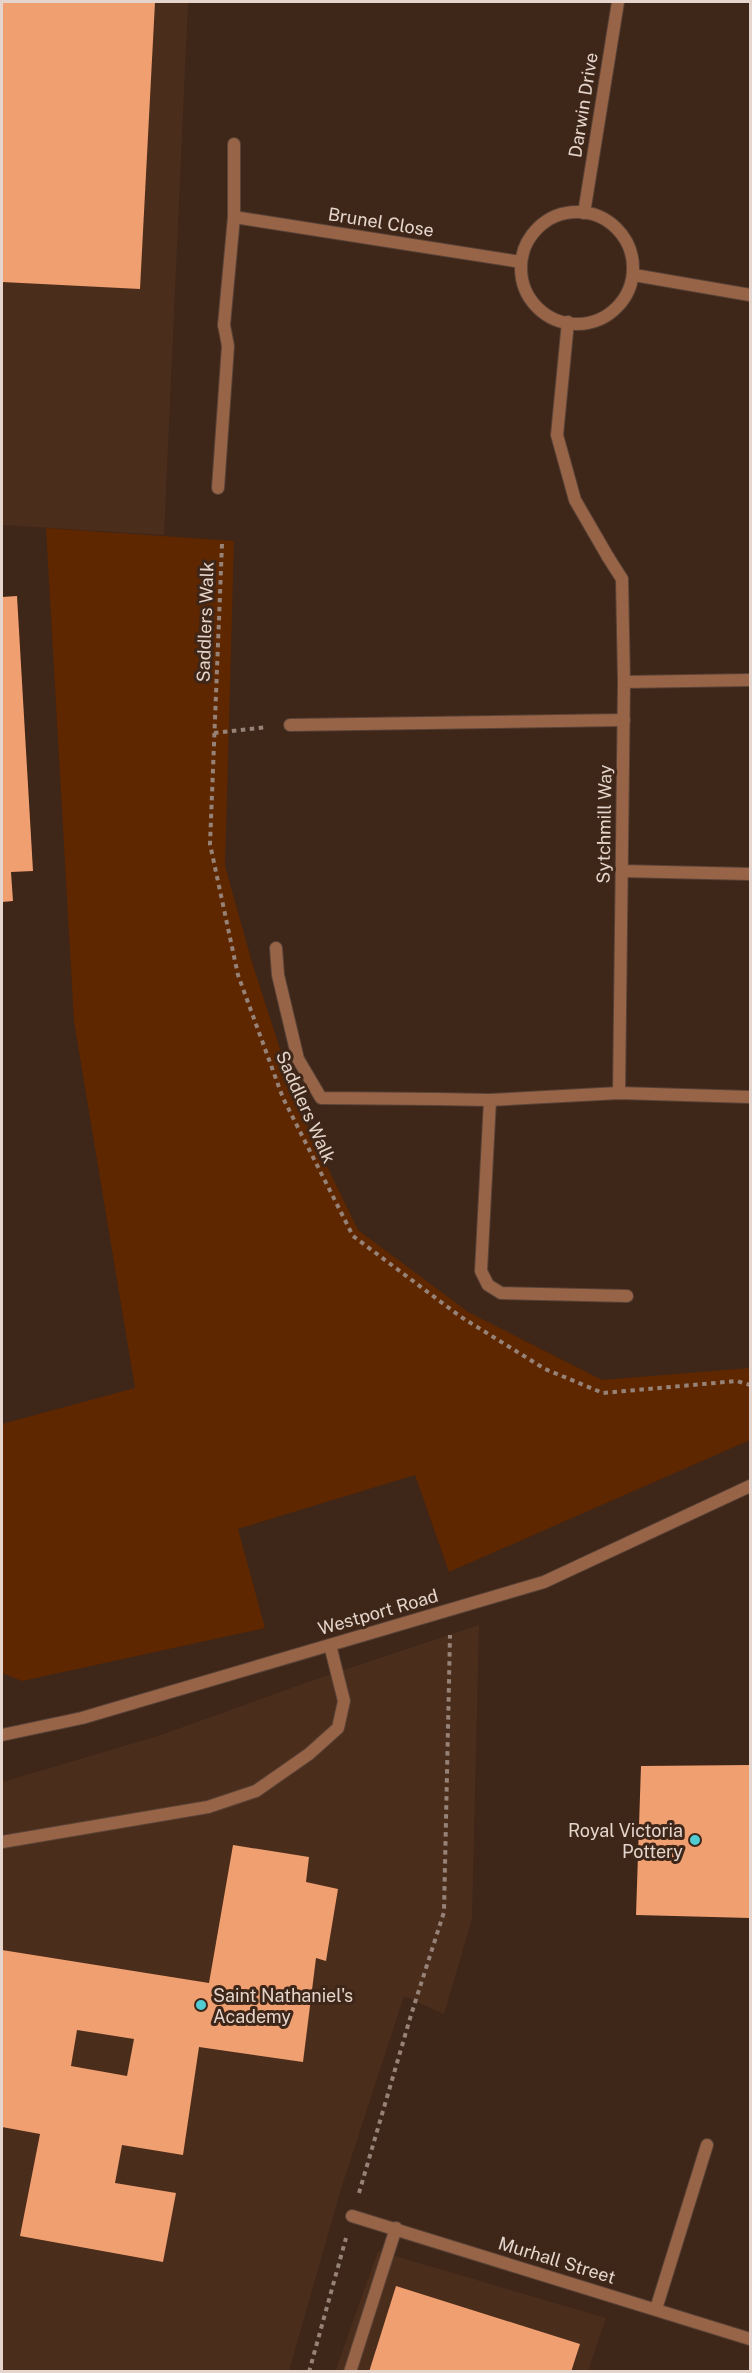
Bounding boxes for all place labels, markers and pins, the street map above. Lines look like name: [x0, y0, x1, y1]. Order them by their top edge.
place label: Royal Victoria Pottery: [568, 1820, 683, 1862]
marker: Royal Victoria Pottery: [688, 1833, 702, 1847]
place label: Saint Nathaniel's Academy: [213, 1985, 353, 2027]
marker: Saint Nathaniel's Academy: [194, 1998, 208, 2012]

